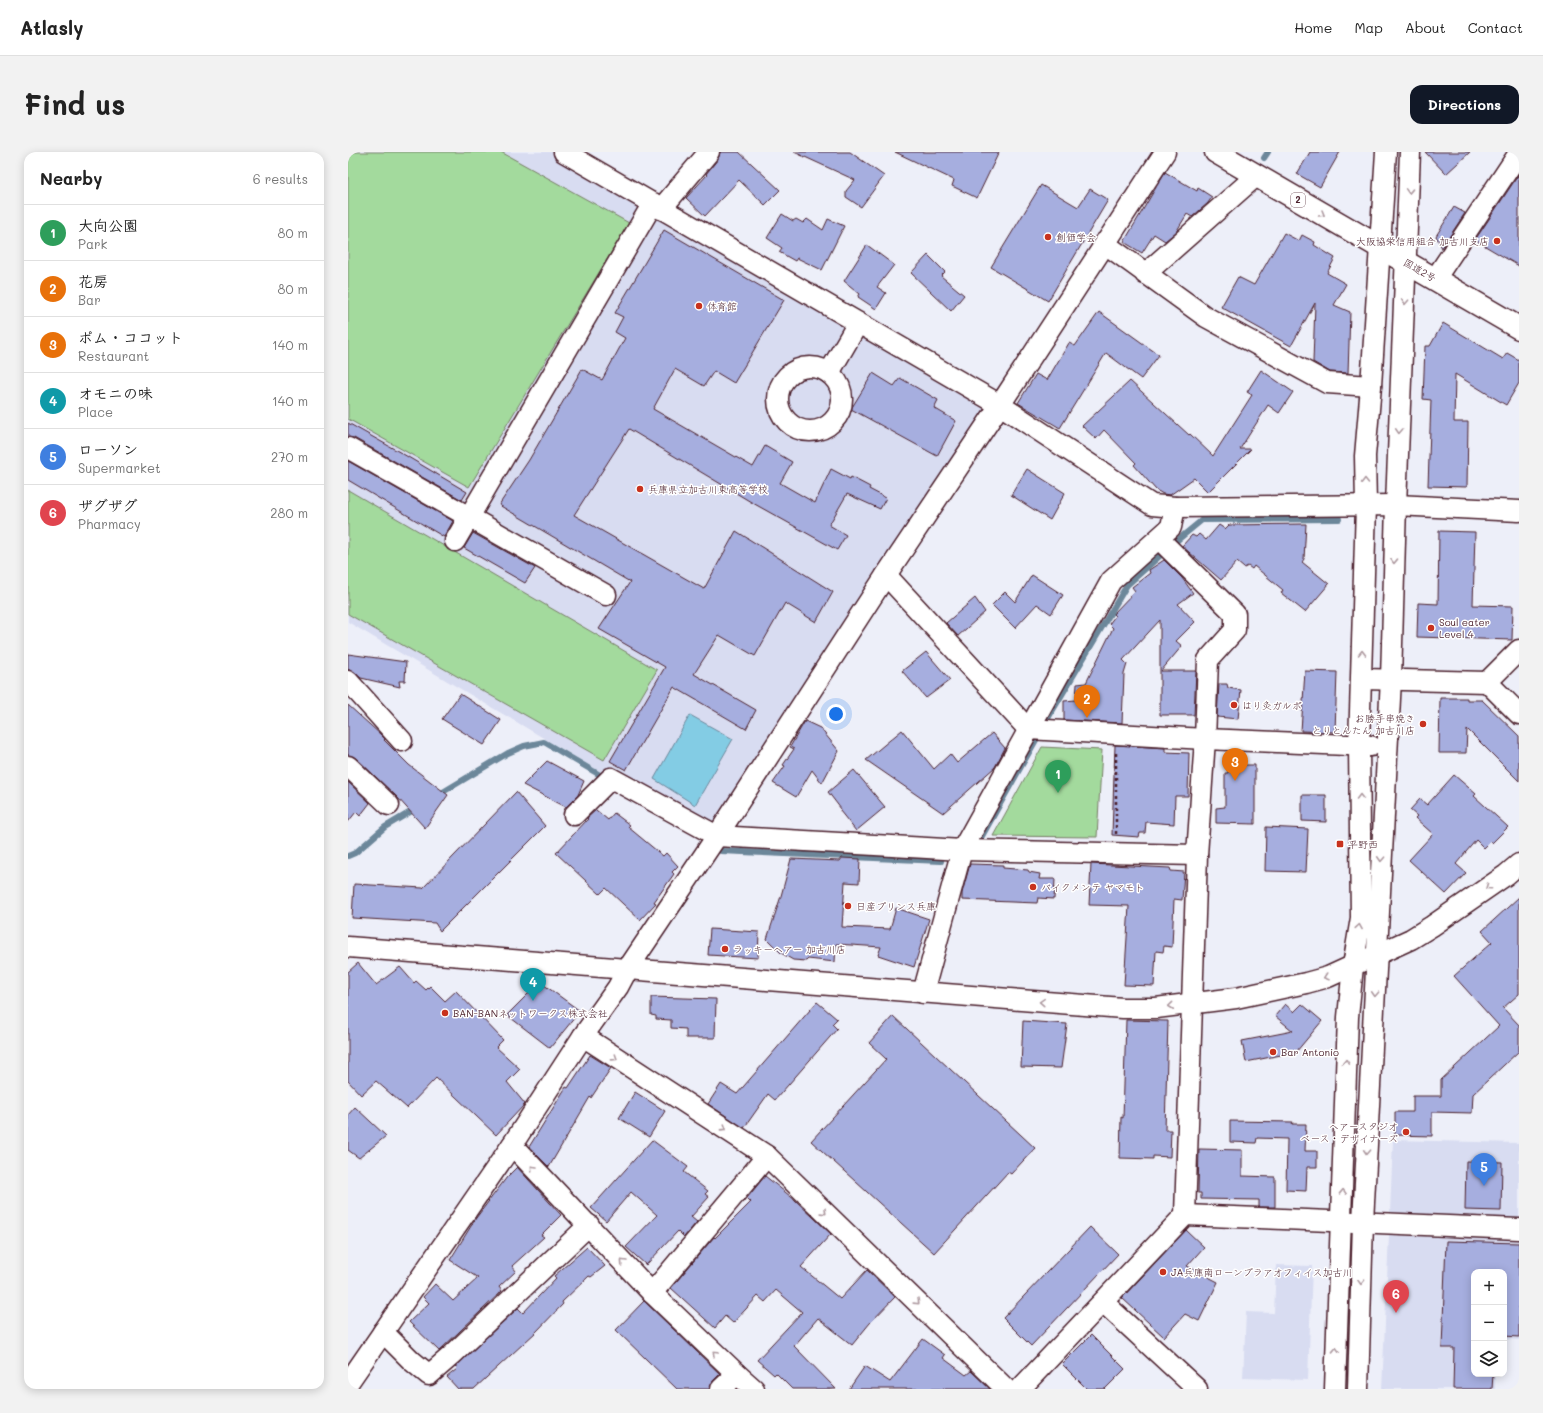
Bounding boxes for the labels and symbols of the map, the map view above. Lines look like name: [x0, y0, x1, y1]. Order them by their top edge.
one-way arrow: [1405, 188, 1413, 194]
road number: 2: [1291, 193, 1305, 207]
one-way arrow: [1318, 210, 1325, 217]
place label: 創価学会: [1056, 230, 1096, 244]
marker: 創価学会: [1043, 232, 1053, 242]
place label: 大阪協栄信用組合 加古川支店: [1356, 234, 1489, 248]
marker: 大阪協栄信用組合 加古川支店: [1492, 236, 1502, 246]
street label: 国道2号: [1401, 255, 1439, 285]
place label: 体育館: [707, 299, 737, 313]
one-way arrow: [1401, 299, 1409, 305]
marker: 体育館: [694, 301, 704, 311]
one-way arrow: [1395, 428, 1403, 434]
one-way arrow: [1361, 478, 1369, 484]
place label: 兵庫県立加古川東高等学校: [648, 482, 768, 496]
marker: 兵庫県立加古川東高等学校: [635, 484, 645, 494]
one-way arrow: [1390, 558, 1398, 564]
place label: Soul eater Level 4: [1439, 615, 1490, 641]
marker: Soul eater Level 4: [1426, 623, 1436, 633]
one-way arrow: [1358, 650, 1367, 656]
pin: 2: [1074, 685, 1100, 718]
place label: はり灸ガルボ: [1242, 698, 1302, 712]
marker: はり灸ガルボ: [1229, 700, 1239, 710]
your location: [826, 704, 846, 724]
place label: お勝手串焼き とりとんたん 加古川店: [1312, 711, 1415, 737]
marker: お勝手串焼き とりとんたん 加古川店: [1418, 719, 1428, 729]
pin: 3: [1222, 748, 1248, 781]
pin: 1: [1045, 760, 1071, 793]
one-way arrow: [1355, 794, 1364, 800]
place label: 平野西: [1348, 837, 1378, 851]
marker: 平野西: [1335, 839, 1345, 849]
one-way arrow: [1376, 856, 1385, 862]
place label: バイクメンテ ヤマモト: [1041, 880, 1144, 894]
marker: バイクメンテ ヤマモト: [1028, 882, 1038, 892]
one-way arrow: [1486, 883, 1493, 890]
place label: 日産プリンス兵庫: [856, 899, 936, 913]
marker: 日産プリンス兵庫: [843, 901, 853, 911]
one-way arrow: [1354, 924, 1363, 930]
place label: ラッキーヘアー 加古川店: [733, 942, 846, 956]
marker: ラッキーヘアー 加古川店: [720, 944, 730, 954]
pin: 4: [520, 968, 546, 1001]
one-way arrow: [1323, 972, 1330, 981]
one-way arrow: [1371, 991, 1380, 997]
one-way arrow: [1038, 997, 1045, 1006]
one-way arrow: [1168, 1002, 1174, 1011]
place label: BAN-BANネットワークス株式会社: [453, 1006, 608, 1020]
marker: BAN-BANネットワークス株式会社: [440, 1008, 450, 1018]
place label: Bar Antonio: [1281, 1045, 1339, 1059]
marker: Bar Antonio: [1268, 1047, 1278, 1057]
one-way arrow: [611, 1053, 618, 1060]
one-way arrow: [1342, 1059, 1351, 1065]
place label: ヘアースタジオ ベース・デザイナーズ: [1300, 1119, 1398, 1145]
one-way arrow: [720, 1124, 727, 1131]
marker: ヘアースタジオ ベース・デザイナーズ: [1401, 1127, 1411, 1137]
one-way arrow: [1363, 1149, 1371, 1155]
pin: 5: [1471, 1153, 1497, 1186]
one-way arrow: [530, 1165, 538, 1173]
one-way arrow: [1338, 1189, 1347, 1195]
one-way arrow: [819, 1207, 827, 1215]
one-way arrow: [620, 1259, 628, 1267]
place label: JA兵庫南ローンプラアオフィイス加古川: [1171, 1265, 1352, 1279]
marker: JA兵庫南ローンプラアオフィイス加古川: [1158, 1267, 1168, 1277]
one-way arrow: [1357, 1279, 1366, 1285]
pin: 6: [1383, 1280, 1409, 1313]
one-way arrow: [912, 1297, 920, 1305]
one-way arrow: [1332, 1347, 1341, 1353]
one-way arrow: [712, 1350, 720, 1358]

